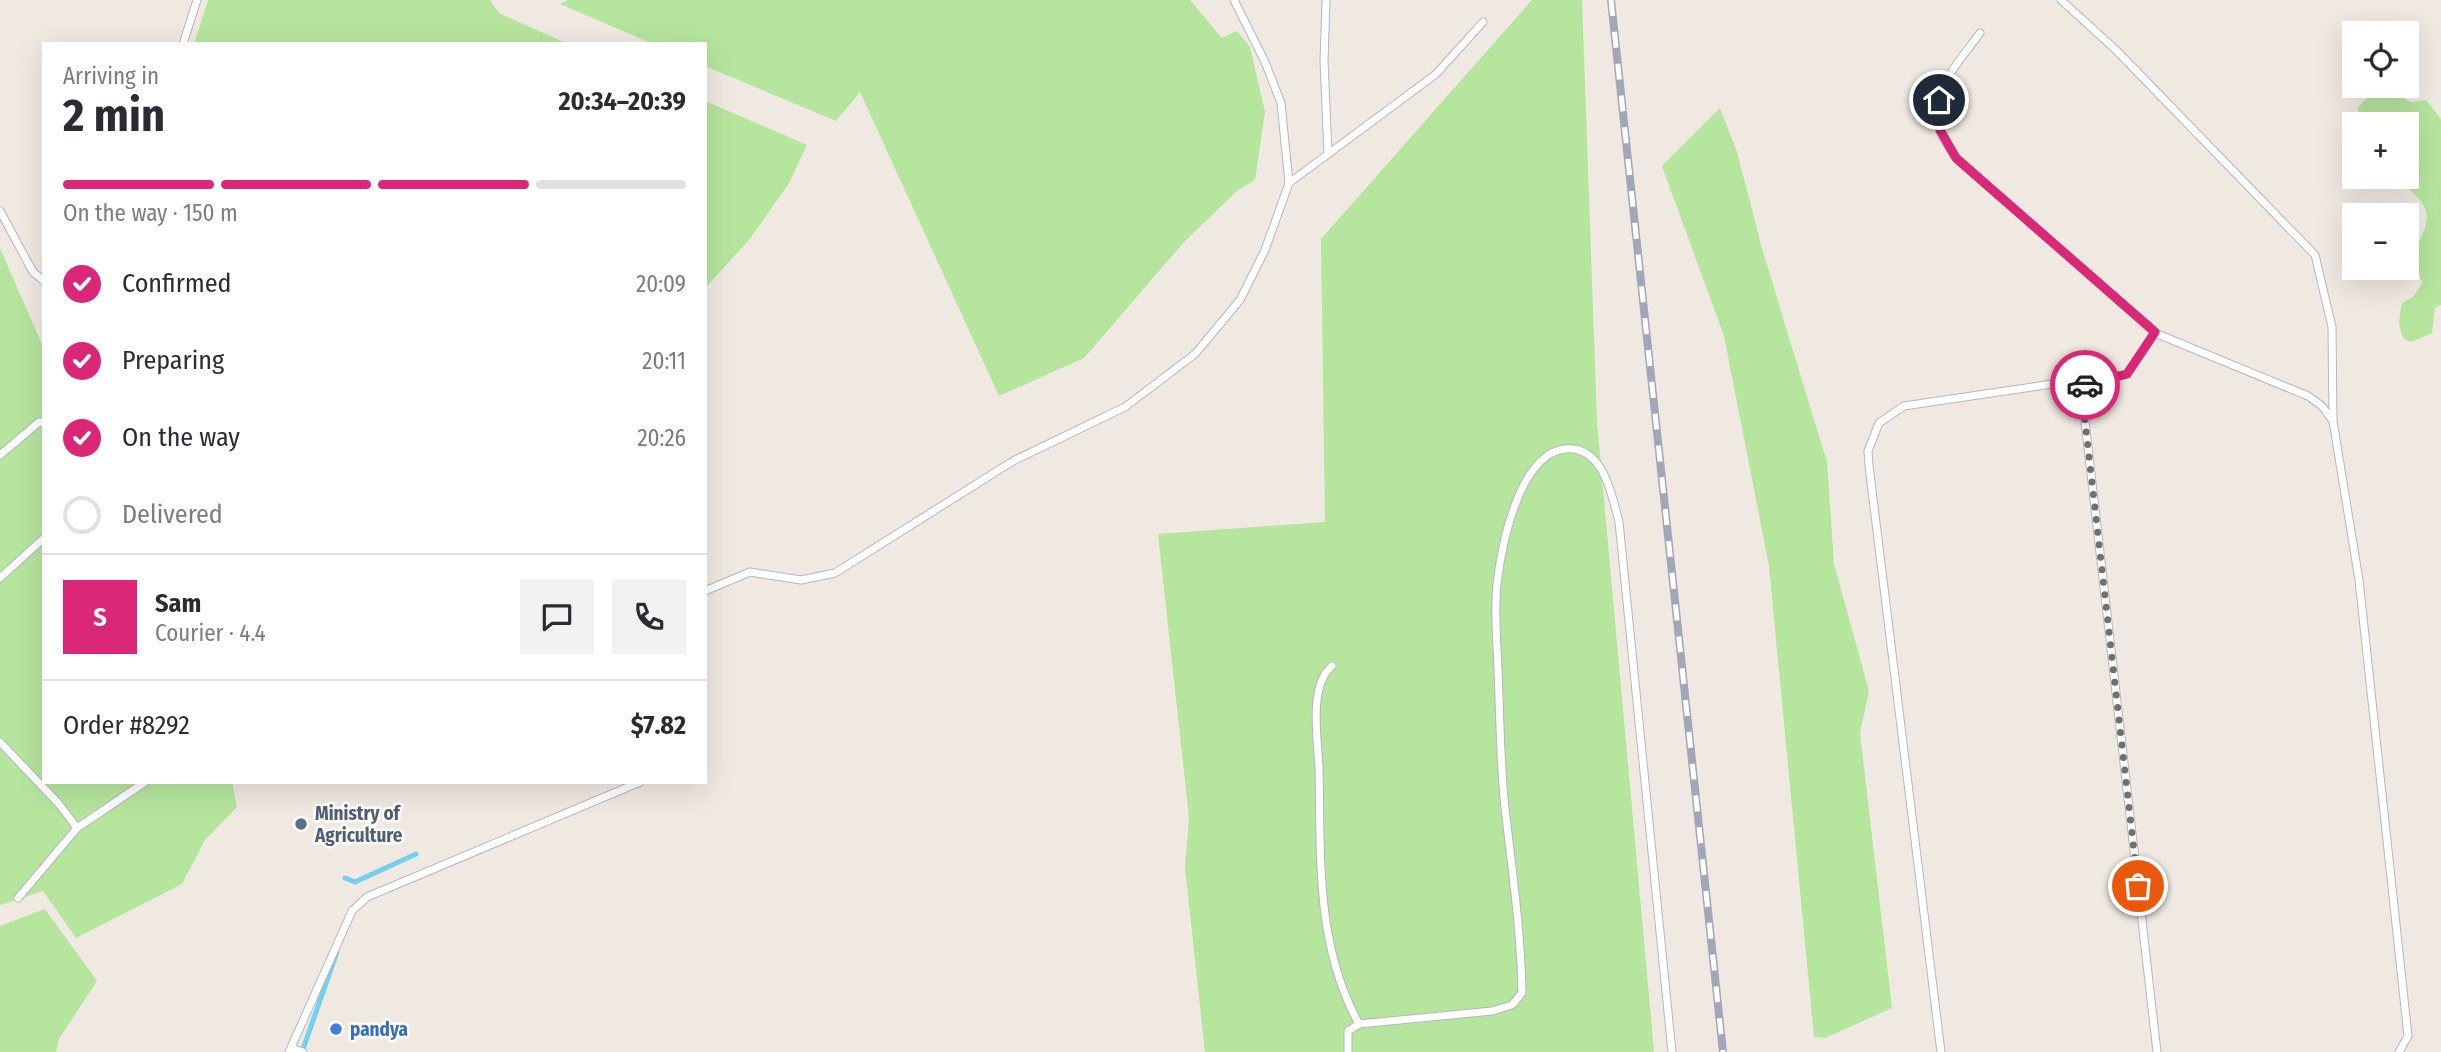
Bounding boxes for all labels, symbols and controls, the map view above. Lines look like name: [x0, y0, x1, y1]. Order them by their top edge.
map controls: [2342, 21, 2419, 280]
button: locate: [2342, 21, 2419, 98]
text: Arriving in: [63, 62, 159, 90]
pin: [1909, 70, 1969, 130]
icon: home: [1920, 81, 1958, 119]
text: 20:34–20:39: [559, 86, 686, 117]
text: 2 min: [63, 88, 165, 143]
button: +: [2342, 112, 2419, 189]
text: On the way · 150 m: [63, 199, 238, 227]
button: −: [2342, 203, 2419, 280]
icon: check: [63, 265, 101, 303]
text: Confirmed: [122, 268, 232, 299]
text: 20:09: [636, 270, 686, 298]
icon: check: [63, 342, 101, 380]
text: Preparing: [122, 345, 224, 376]
text: 20:11: [642, 347, 686, 375]
courier: [2050, 350, 2120, 420]
icon: car: [2066, 366, 2104, 404]
icon: check: [63, 419, 101, 457]
text: On the way: [122, 422, 240, 453]
text: 20:26: [637, 424, 686, 452]
text: Delivered: [122, 499, 223, 530]
button: chat: [520, 580, 594, 654]
button: phone: [612, 580, 686, 654]
text: Sam: [155, 588, 201, 619]
text: S: [93, 602, 107, 633]
text: Courier · 4.4: [155, 619, 266, 647]
text: Order #8292: [63, 710, 190, 741]
text: $7.82: [631, 710, 686, 741]
place label: Ministry of Agriculture: [314, 802, 403, 847]
marker: Ministry of Agriculture: [293, 816, 309, 832]
pin: [2108, 856, 2168, 916]
icon: bag: [2119, 867, 2157, 905]
place label: pandya: [350, 1018, 408, 1041]
marker: pandya: [328, 1021, 344, 1037]

